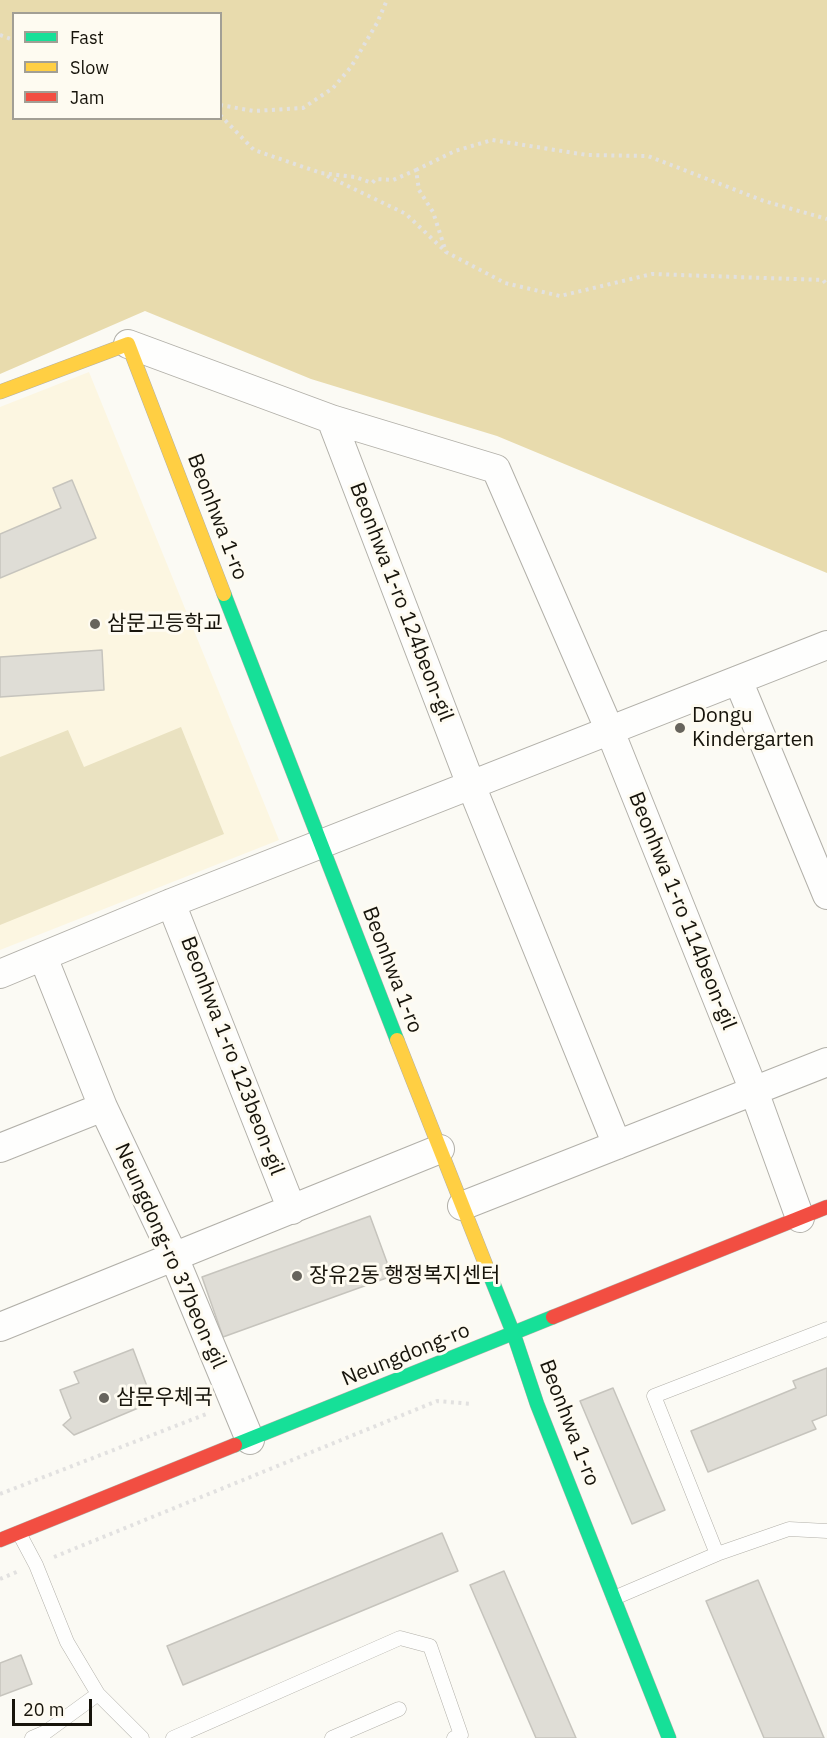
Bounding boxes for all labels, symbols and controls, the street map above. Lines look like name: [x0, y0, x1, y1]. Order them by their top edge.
legend: [12, 12, 222, 120]
text: Fast: [70, 26, 104, 49]
text: Slow: [70, 56, 109, 79]
text: Jam: [70, 86, 105, 109]
street label: Beonhwa 1-ro: [181, 450, 253, 584]
street label: Beonhwa 1-ro 124beon-gil: [344, 479, 458, 725]
place label: 삼문고등학교: [107, 611, 223, 637]
marker: 삼문고등학교: [88, 617, 102, 631]
place label: Dongu Kindergarten: [692, 703, 814, 753]
marker: Dongu Kindergarten: [673, 721, 687, 735]
street label: Beonhwa 1-ro 114beon-gil: [623, 789, 741, 1033]
street label: Beonhwa 1-ro: [356, 903, 428, 1037]
street label: Beonhwa 1-ro 123beon-gil: [175, 933, 289, 1179]
street label: Neungdong-ro 37beon-gil: [109, 1139, 231, 1373]
place label: 장유2동 행정복지센터: [309, 1263, 500, 1289]
marker: 장유2동 행정복지센터: [290, 1269, 304, 1283]
street label: Neungdong-ro: [338, 1318, 474, 1392]
street label: Beonhwa 1-ro: [533, 1356, 605, 1490]
place label: 삼문우체국: [116, 1385, 213, 1411]
marker: 삼문우체국: [97, 1391, 111, 1405]
scale bar: [15, 1687, 94, 1725]
text: 20 m: [23, 1698, 65, 1721]

